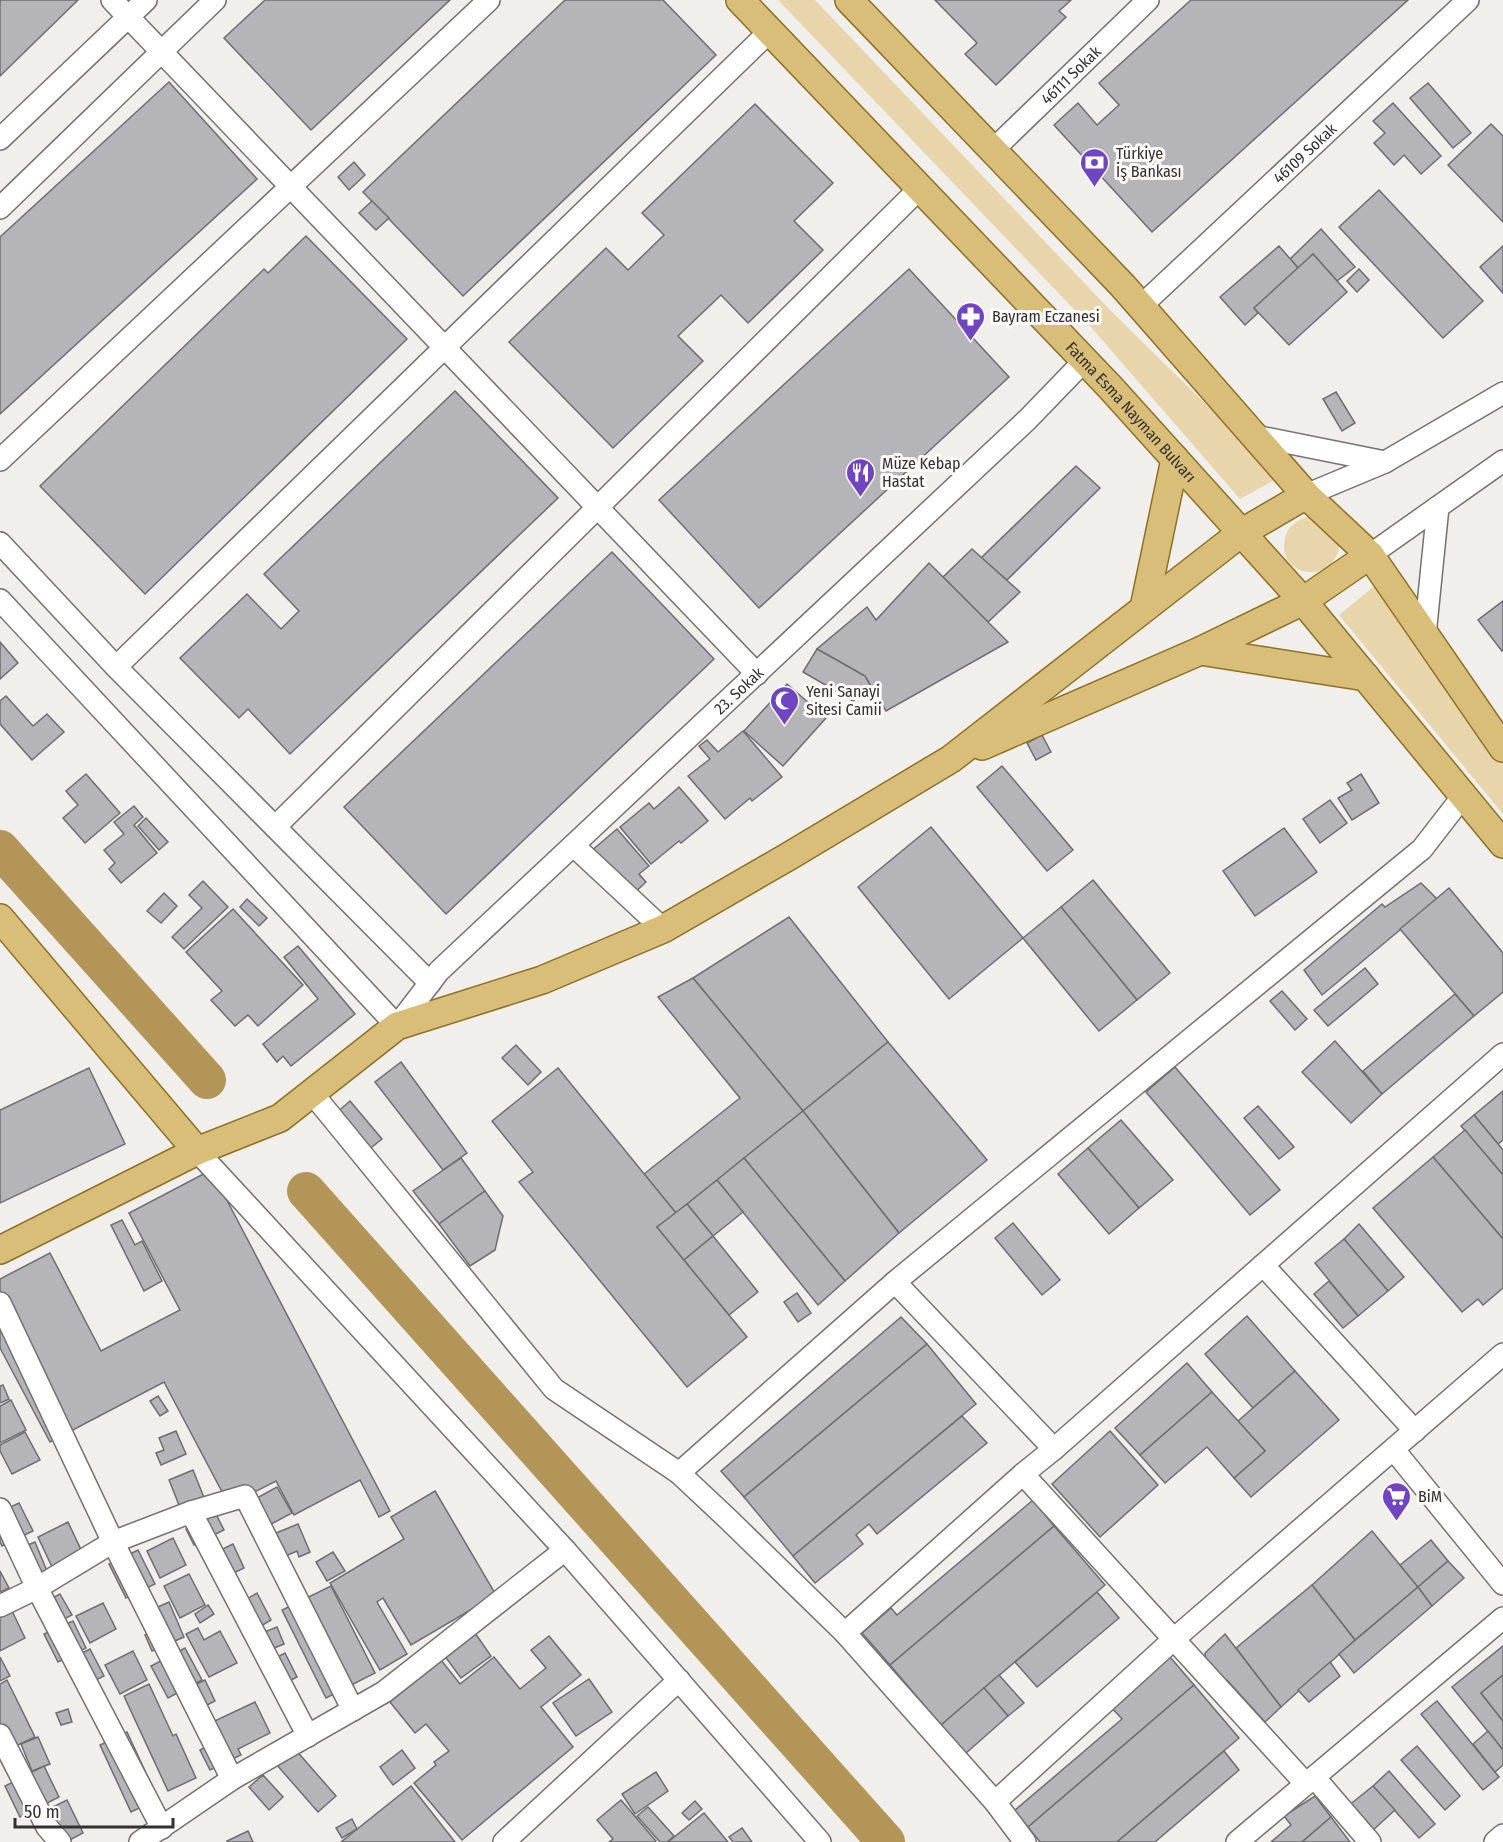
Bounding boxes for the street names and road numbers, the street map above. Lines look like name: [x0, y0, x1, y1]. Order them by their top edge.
street label: 46111 Sokak: [1037, 42, 1105, 108]
street label: 46109 Sokak: [1269, 119, 1341, 188]
street label: Fatma Esma Nayman Bulvarı: [1062, 338, 1200, 486]
street label: 23. Sokak: [710, 663, 768, 718]

